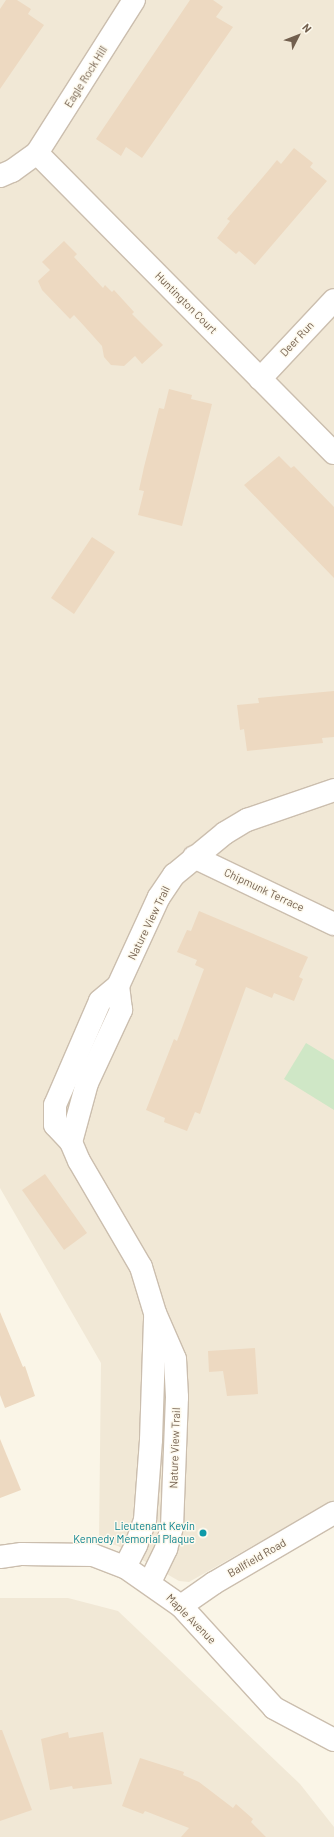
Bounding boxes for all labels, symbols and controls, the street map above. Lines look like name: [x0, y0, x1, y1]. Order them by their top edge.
north arrow: [278, 16, 318, 56]
text: N: [300, 21, 315, 35]
street label: Eagle Rock Hill: [62, 44, 110, 110]
street label: Huntington Court: [152, 269, 220, 337]
street label: Deer Run: [277, 319, 317, 359]
street label: Chipmunk Terrace: [222, 866, 306, 914]
street label: Nature View Trail: [125, 884, 173, 962]
street label: Nature View Trail: [167, 1407, 183, 1489]
place label: Lieutenant Kevin Kennedy Memorial Plaque: [73, 1520, 195, 1546]
marker: Lieutenant Kevin Kennedy Memorial Plaque: [198, 1528, 208, 1538]
street label: Ballfield Road: [225, 1536, 289, 1580]
street label: Maple Avenue: [163, 1591, 219, 1647]

